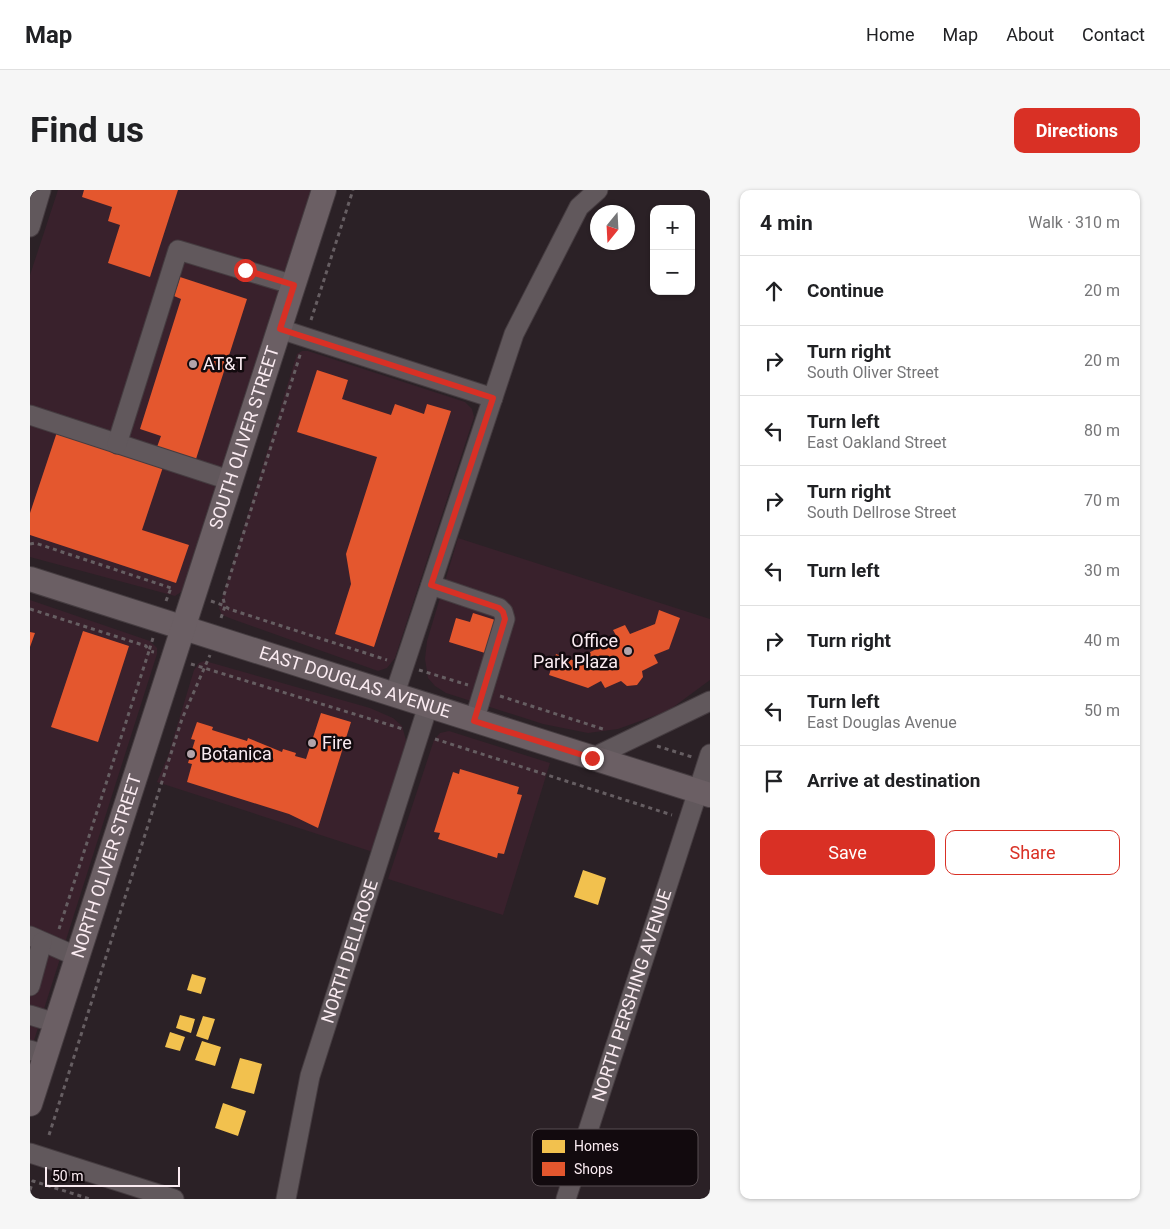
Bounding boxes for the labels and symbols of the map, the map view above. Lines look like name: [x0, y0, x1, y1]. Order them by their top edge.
north arrow: [590, 205, 635, 250]
route start: [234, 259, 257, 282]
street label: SOUTH OLIVER STREET: [205, 343, 283, 532]
place label: AT&T: [203, 353, 247, 374]
marker: AT&T: [187, 358, 199, 370]
place label: Office Park Plaza: [533, 630, 618, 672]
street label: EAST DOUGLAS AVENUE: [257, 641, 454, 722]
marker: Office Park Plaza: [622, 645, 634, 657]
place label: Fire: [322, 732, 352, 753]
marker: Fire: [306, 737, 318, 749]
place label: Botanica: [201, 743, 272, 764]
route end: [581, 747, 604, 770]
marker: Botanica: [185, 748, 197, 760]
street label: NORTH OLIVER STREET: [67, 771, 146, 960]
street label: NORTH DELLROSE: [317, 877, 382, 1026]
street label: NORTH PERSHING AVENUE: [587, 886, 676, 1104]
legend: [532, 1129, 698, 1186]
text: Homes: [574, 1138, 619, 1154]
text: Shops: [574, 1161, 613, 1177]
scale bar: [45, 1164, 180, 1187]

